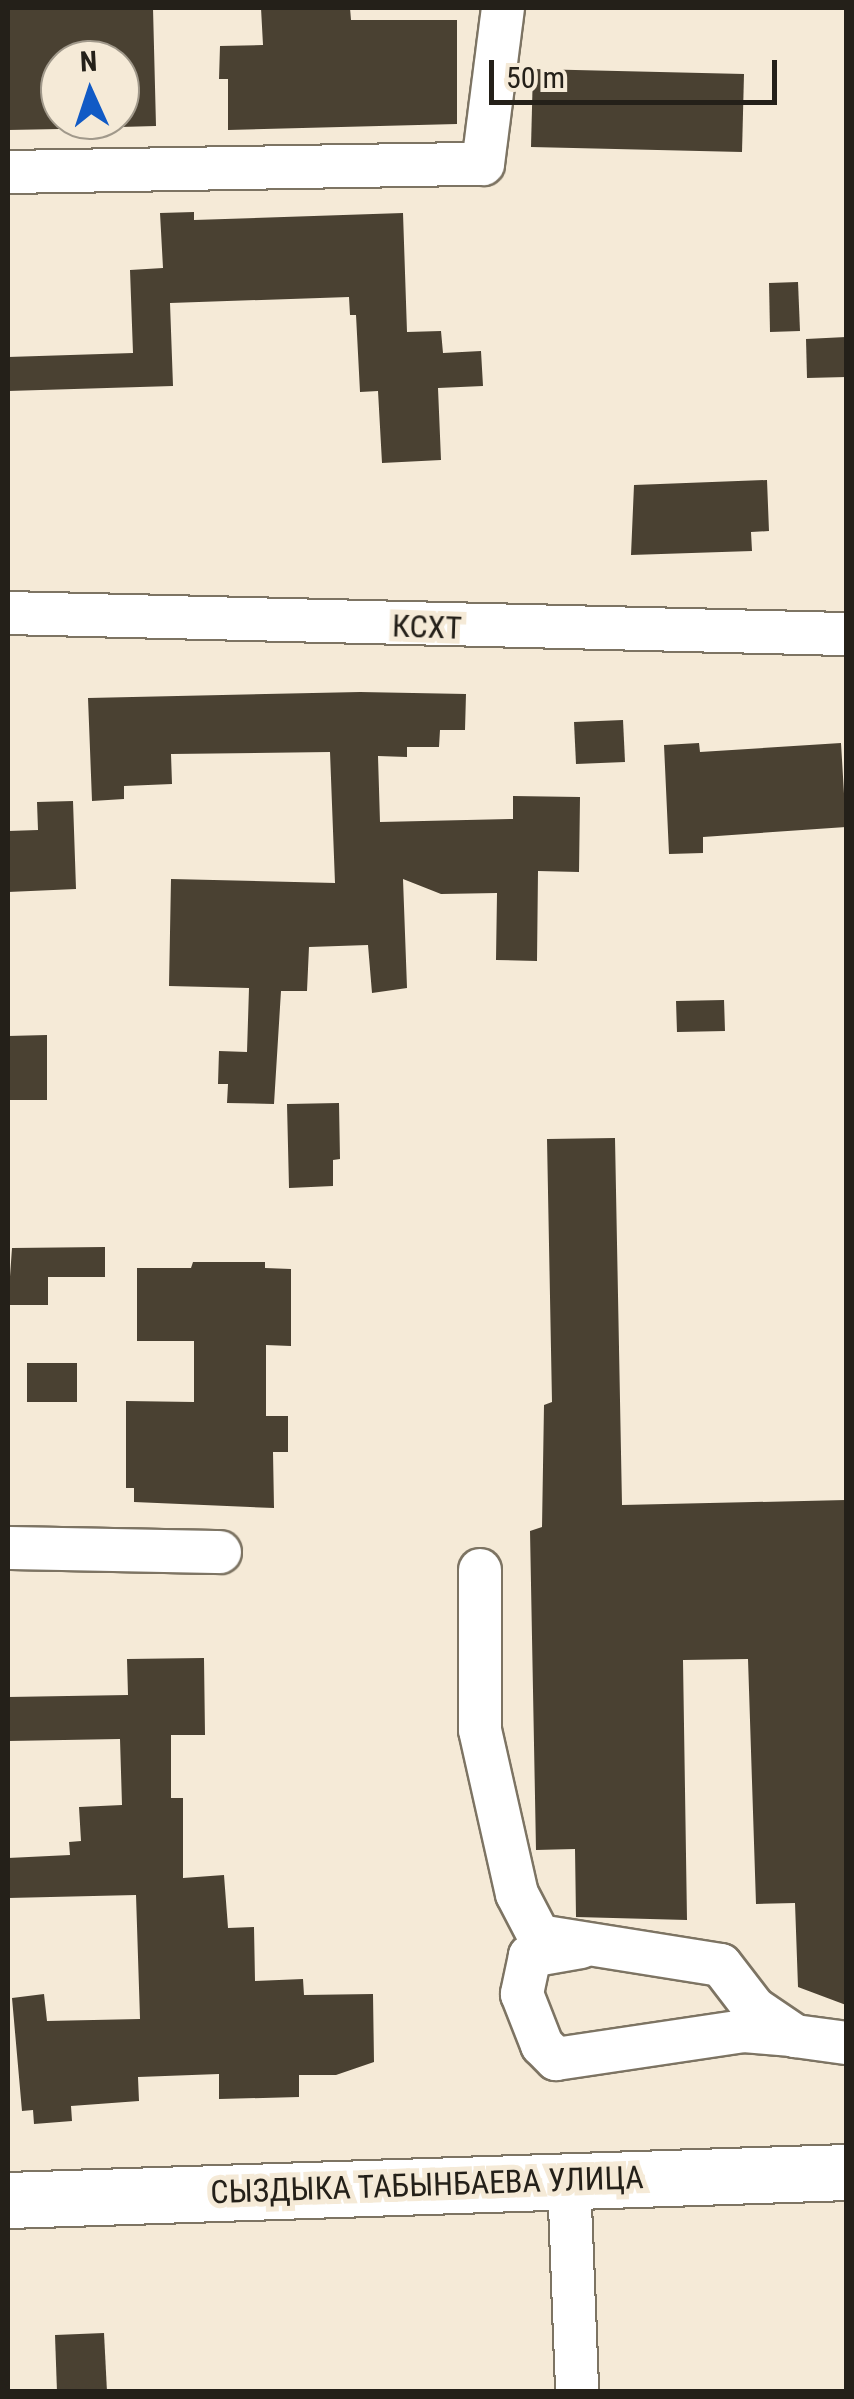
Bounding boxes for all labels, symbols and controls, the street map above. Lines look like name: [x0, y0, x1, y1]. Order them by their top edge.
north arrow: [40, 40, 140, 140]
scale bar: [494, 40, 782, 102]
text: N: [79, 45, 98, 78]
text: 50 m: [506, 60, 565, 95]
street label: КСХТ: [391, 607, 463, 647]
street label: СЫЗДЫКА ТАБЫНБАЕВА УЛИЦА: [209, 2158, 645, 2212]

